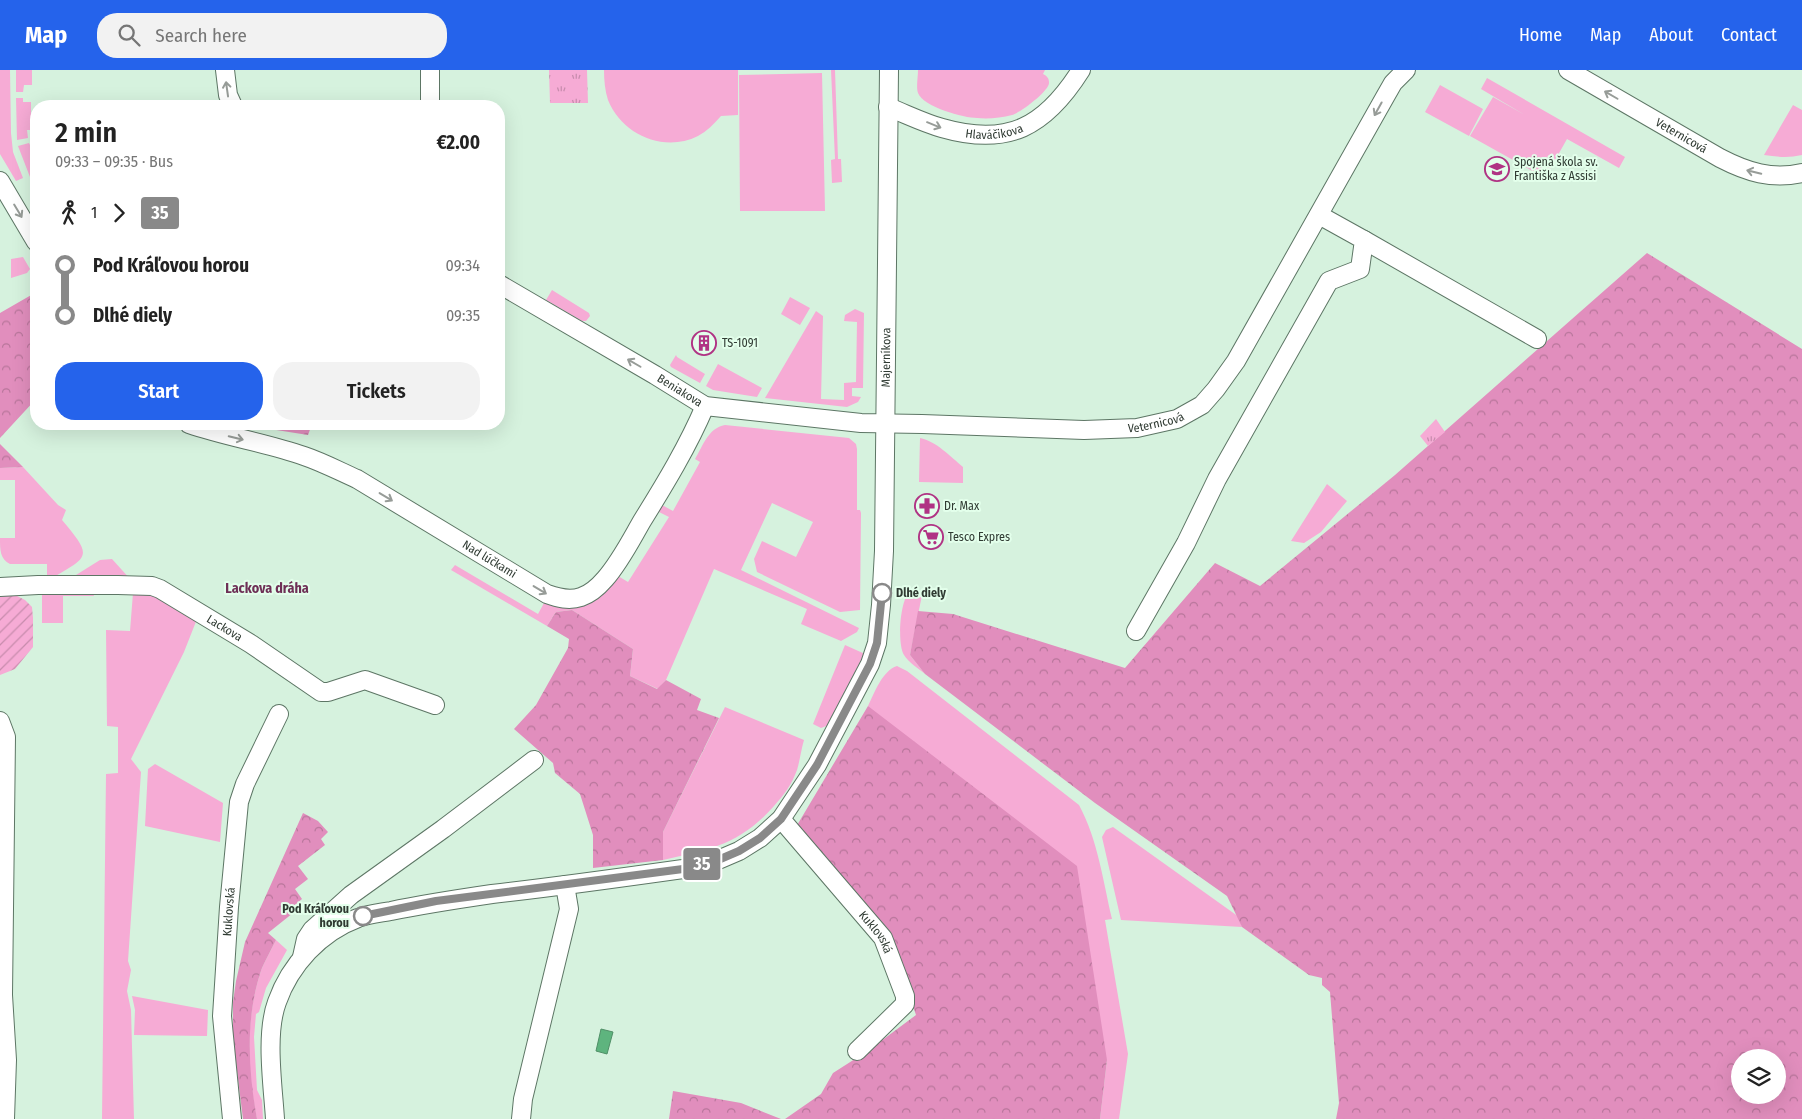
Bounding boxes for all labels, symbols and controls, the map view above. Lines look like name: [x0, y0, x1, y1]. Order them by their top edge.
search box: [97, 13, 447, 58]
text: Map: [25, 21, 67, 49]
icon: search: [115, 21, 143, 49]
text: Search here: [155, 24, 247, 47]
text: Home: [1519, 24, 1562, 46]
text: Map: [1590, 24, 1621, 46]
text: About: [1649, 24, 1693, 46]
text: Contact: [1721, 24, 1777, 46]
one-way arrow: [222, 81, 232, 97]
one-way arrow: [1604, 90, 1619, 100]
one-way arrow: [1373, 101, 1382, 116]
street label: Veternicová: [1653, 115, 1710, 156]
text: 2 min: [55, 116, 117, 149]
one-way arrow: [926, 120, 941, 130]
street label: Hlaváčikova: [964, 121, 1025, 142]
text: €2.00: [436, 131, 480, 154]
text: 09:33 – 09:35 · Bus: [55, 152, 173, 171]
place label: Spojená škola sv. Františka z Assisi: [1514, 155, 1598, 183]
school or university icon: Spojená škola sv. Františka z Assisi: [1484, 156, 1510, 182]
one-way arrow: [1746, 167, 1762, 176]
icon: walk: [55, 199, 83, 227]
icon: forward: [105, 199, 133, 227]
text: 35: [151, 202, 169, 224]
text: 1: [91, 203, 97, 222]
one-way arrow: [14, 204, 24, 218]
text: Pod Kráľovou horou: [93, 254, 249, 277]
text: 09:34: [446, 256, 480, 275]
text: Dlhé diely: [93, 304, 172, 327]
text: 09:35: [446, 306, 480, 325]
street label: Majerníkova: [879, 327, 893, 387]
building icon: TS-1091: [691, 330, 717, 356]
place label: TS-1091: [722, 336, 758, 350]
one-way arrow: [627, 357, 641, 367]
button: Start: [55, 362, 263, 420]
button: Tickets: [273, 362, 480, 420]
street label: Beniakova: [655, 371, 705, 410]
street label: Veternicová: [1128, 409, 1187, 435]
one-way arrow: [228, 434, 244, 443]
one-way arrow: [379, 492, 393, 502]
pharmacy icon: Dr. Max: [914, 493, 940, 519]
place label: Dr. Max: [944, 499, 980, 513]
supermarket icon: Tesco Expres: [918, 524, 944, 550]
place label: Tesco Expres: [948, 530, 1010, 544]
street label: Nad lúčkami: [460, 537, 519, 581]
district label: Lackova dráha: [225, 580, 309, 597]
marker: Dlhé diely: [872, 583, 892, 603]
one-way arrow: [533, 585, 547, 595]
place label: Dlhé diely: [896, 586, 946, 600]
street label: Lackova: [204, 612, 245, 644]
line badge: 35: [680, 848, 724, 880]
text: 35: [693, 853, 711, 875]
street label: Kuklovská: [220, 886, 238, 937]
place label: Pod Kráľovou horou: [282, 902, 349, 930]
marker: Pod Kráľovou horou: [353, 906, 373, 926]
street label: Kuklovská: [856, 908, 895, 955]
map controls: [1731, 1049, 1786, 1104]
button: layers: [1731, 1049, 1786, 1104]

